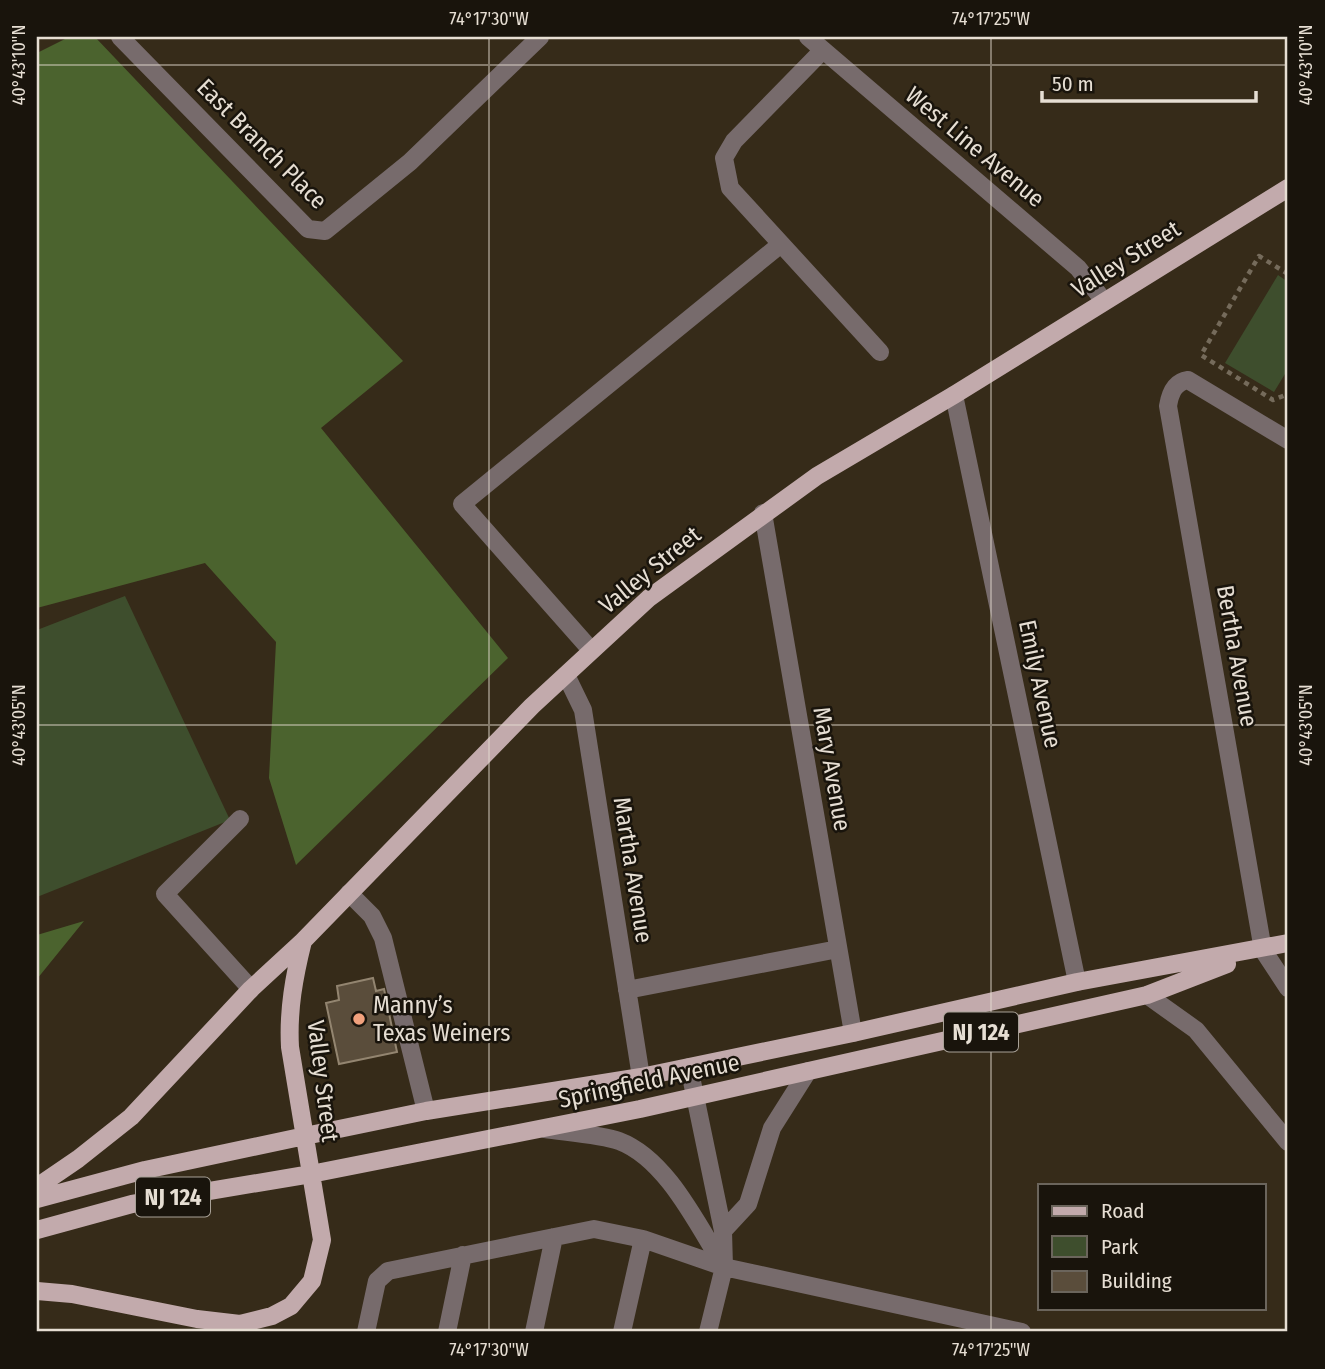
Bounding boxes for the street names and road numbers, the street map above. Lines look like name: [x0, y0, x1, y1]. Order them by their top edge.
street label: East Branch Place: [191, 73, 333, 215]
street label: West Line Avenue: [900, 81, 1050, 213]
street label: Valley Street: [1067, 215, 1185, 303]
street label: Valley Street: [594, 520, 707, 619]
street label: Bertha Avenue: [1211, 583, 1263, 729]
street label: Emily Avenue: [1013, 617, 1067, 751]
street label: Mary Avenue: [807, 705, 857, 833]
street label: Martha Avenue: [608, 795, 658, 945]
road number: NJ 124: [944, 1012, 1018, 1051]
street label: Valley Street: [302, 1019, 344, 1144]
street label: Springfield Avenue: [556, 1048, 742, 1114]
road number: NJ 124: [136, 1178, 210, 1216]

